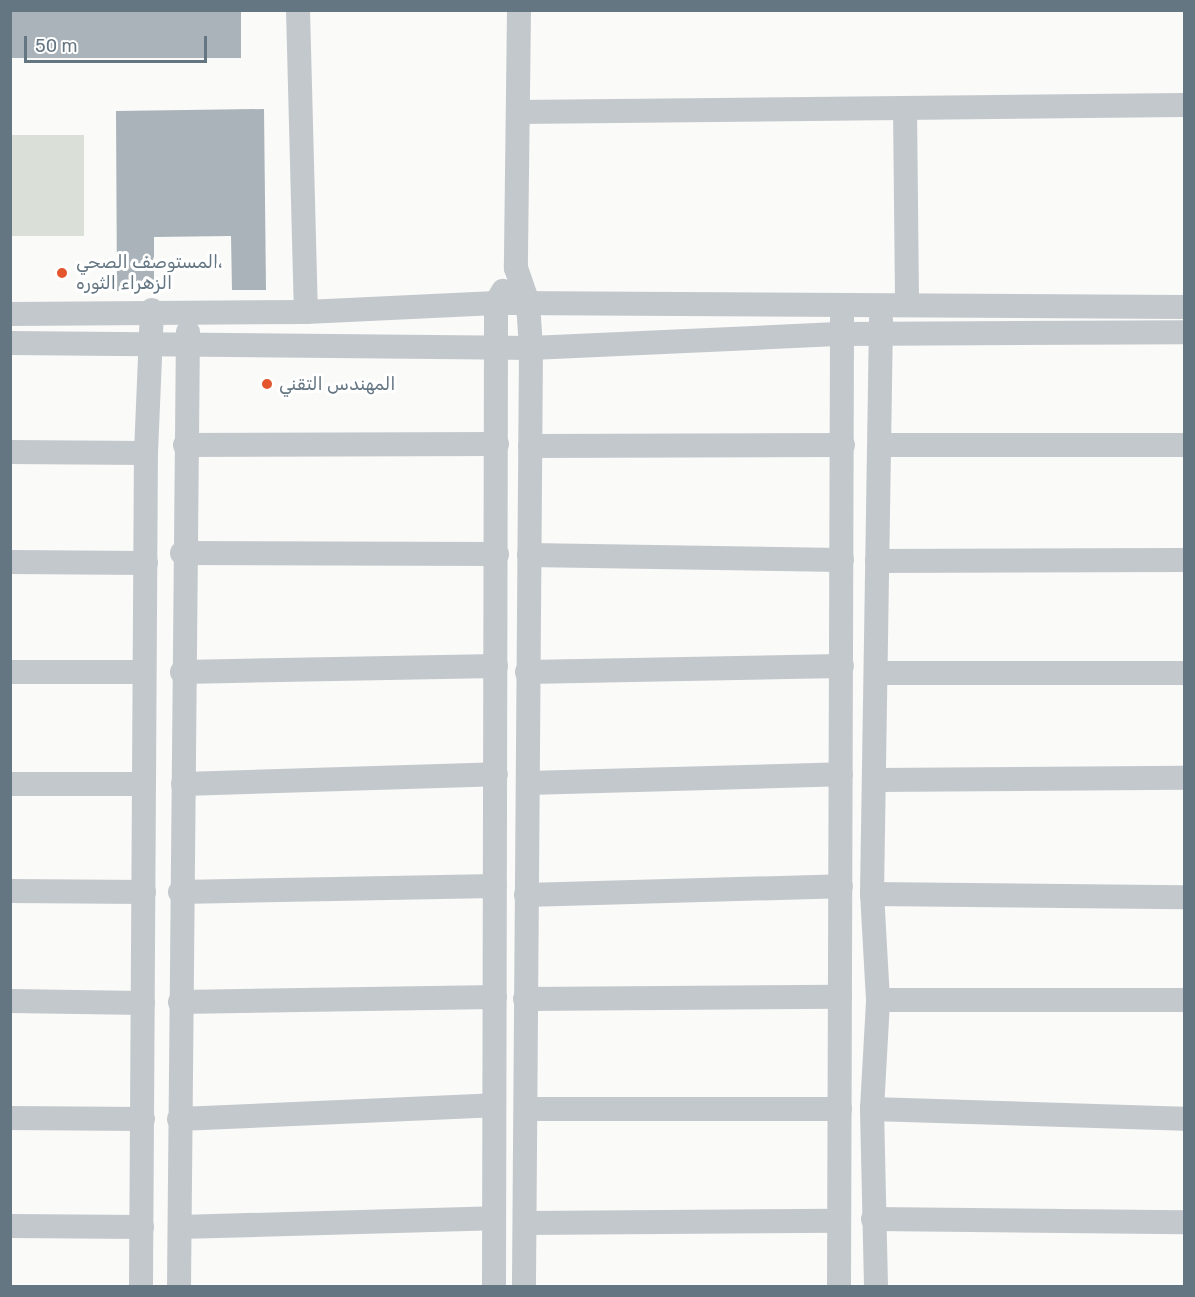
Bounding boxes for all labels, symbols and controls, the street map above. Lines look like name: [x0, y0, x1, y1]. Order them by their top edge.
scale bar: [27, 24, 210, 62]
text: 50 m: [35, 35, 78, 57]
place label: المستوصف الصحي، الزهراء الثوره: [76, 252, 223, 294]
marker: المستوصف الصحي، الزهراء الثوره: [53, 264, 71, 282]
place label: المهندس التقني: [279, 373, 395, 395]
marker: المهندس التقني: [260, 377, 274, 391]

